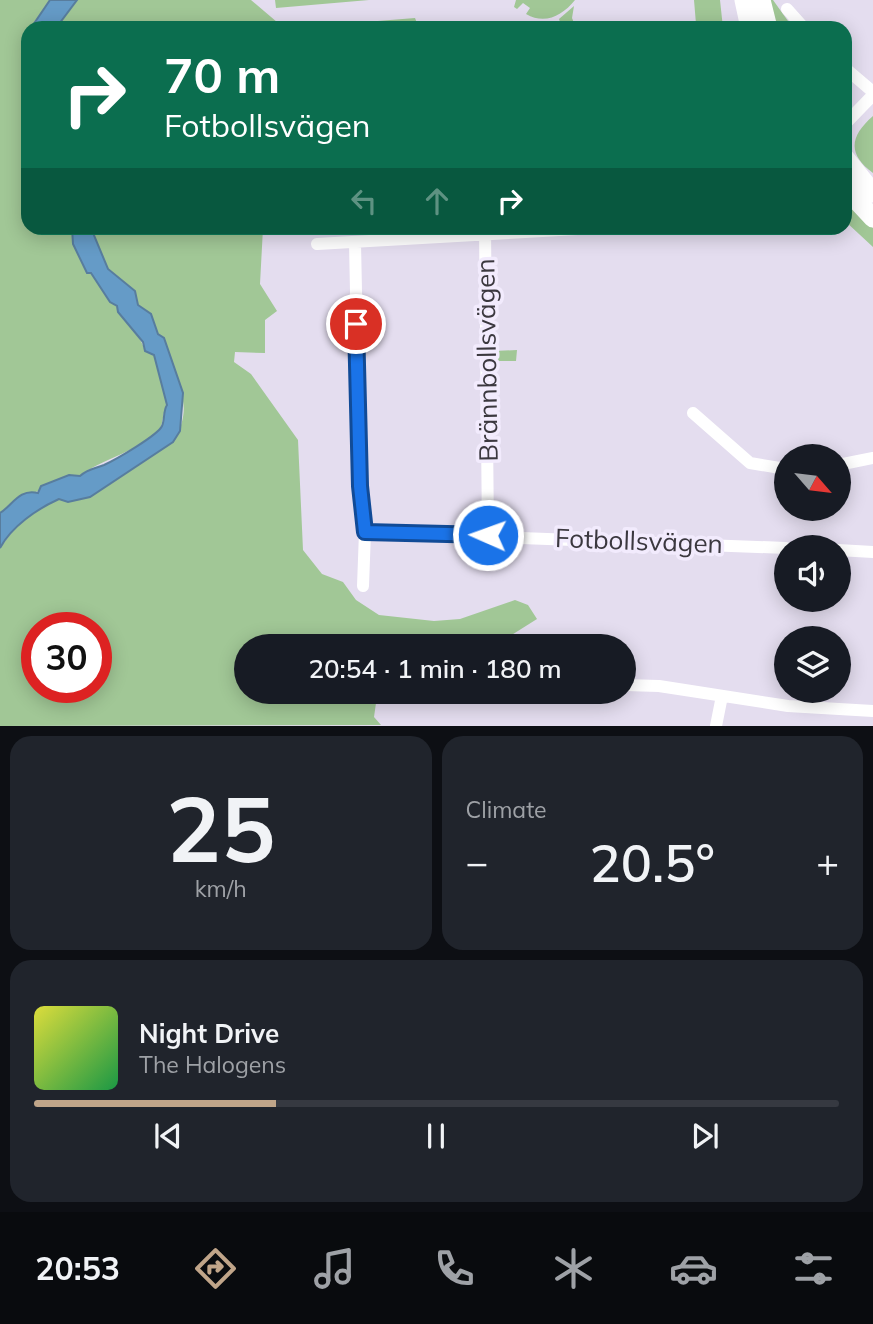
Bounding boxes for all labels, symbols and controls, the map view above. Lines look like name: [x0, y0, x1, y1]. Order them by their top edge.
text: 70 m: [164, 44, 280, 105]
icon: right: [49, 49, 140, 140]
text: Fotbollsvägen: [164, 105, 371, 145]
icon: left: [345, 182, 383, 220]
icon: ahead: [418, 182, 456, 220]
icon: right: [491, 182, 529, 220]
street label: Brännbollsvägen: [468, 258, 505, 462]
pin: [326, 294, 386, 354]
icon: arrive: [337, 305, 375, 343]
north arrow: [774, 444, 850, 522]
map controls: [774, 444, 851, 703]
position arrow: [451, 498, 525, 572]
street label: Fotbollsvägen: [555, 521, 723, 560]
button: sound: [774, 535, 851, 612]
speed limit sign: 30: [21, 612, 112, 703]
button: layers: [774, 626, 851, 703]
text: 20:54 · 1 min · 180 m: [308, 652, 562, 685]
text: 25: [166, 771, 275, 885]
text: Climate: [466, 795, 547, 824]
text: 20.5°: [590, 830, 715, 895]
text: −: [466, 838, 488, 886]
text: +: [816, 838, 839, 886]
text: km/h: [195, 874, 247, 903]
text: Night Drive: [139, 1017, 279, 1050]
text: The Halogens: [139, 1050, 286, 1079]
icon: previous: [149, 1117, 187, 1155]
icon: pause: [417, 1117, 455, 1155]
icon: next: [686, 1117, 724, 1155]
icon: directions: [191, 1244, 240, 1293]
icon: music: [310, 1244, 359, 1293]
icon: phone: [430, 1244, 479, 1293]
icon: climate: [549, 1244, 598, 1293]
icon: car: [669, 1244, 718, 1293]
icon: filters: [789, 1244, 838, 1293]
text: 20:53: [35, 1248, 120, 1288]

